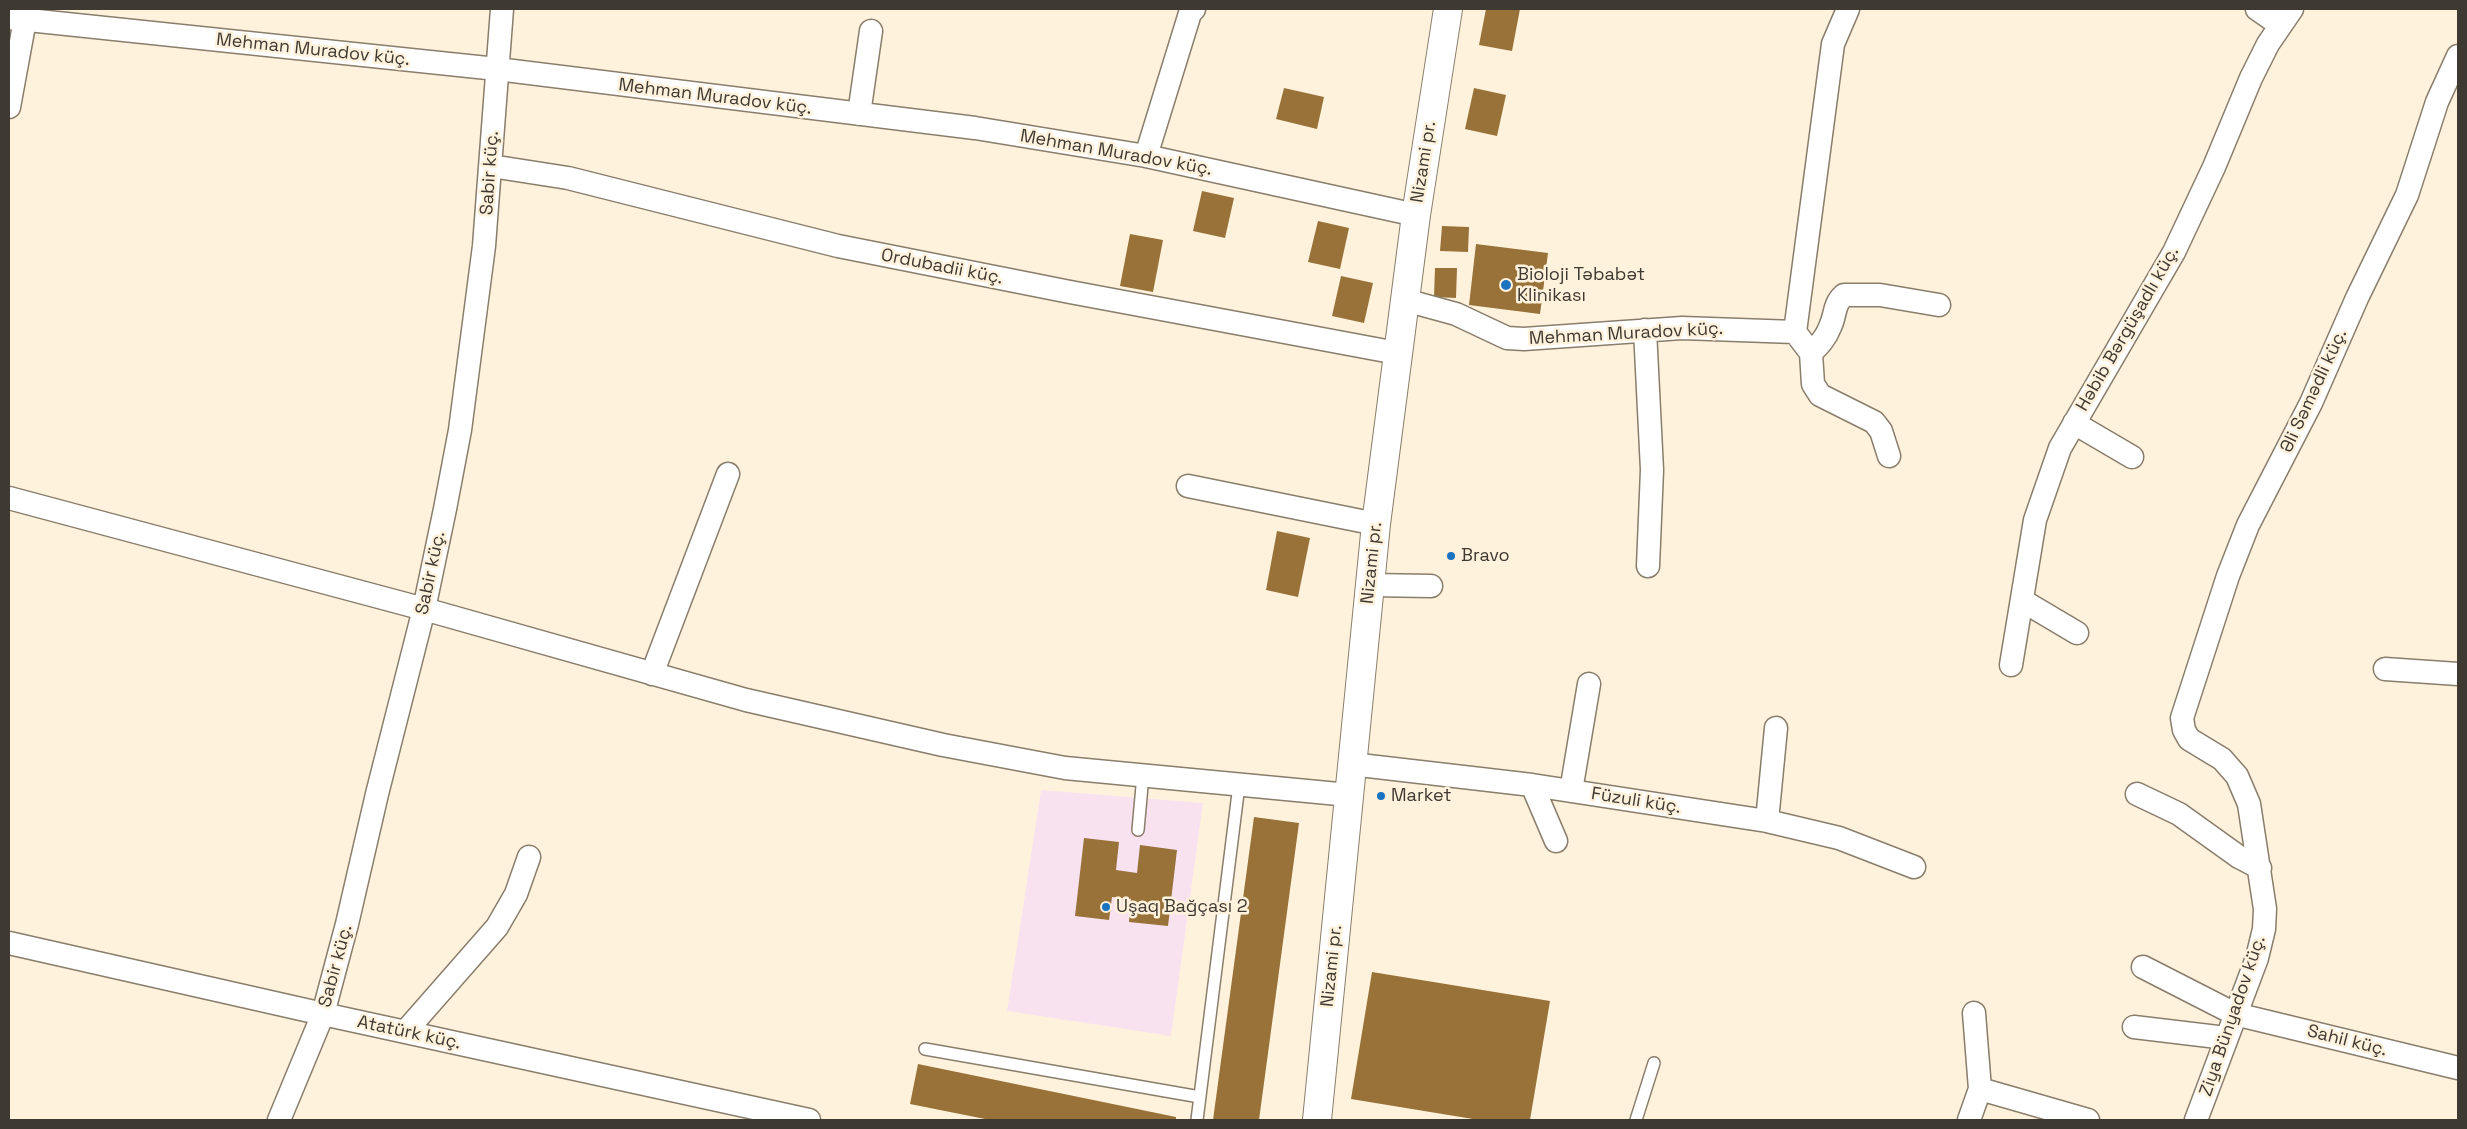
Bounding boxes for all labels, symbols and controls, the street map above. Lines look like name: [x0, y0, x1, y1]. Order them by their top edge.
street label: Mehman Muradov küç.: [215, 29, 411, 71]
street label: Mehman Muradov küç.: [617, 74, 813, 120]
street label: Nizami pr.: [1407, 120, 1441, 204]
street label: Mehman Muradov küç.: [1018, 125, 1214, 181]
street label: Sabir küç.: [476, 130, 504, 216]
street label: Həbib Bərgüşadlı küç.: [2072, 243, 2184, 415]
street label: Ordubadii küç.: [879, 245, 1005, 289]
place label: Bioloji Təbabət Klinikası: [1517, 264, 1645, 306]
marker: Bioloji Təbabət Klinikası: [1499, 278, 1513, 292]
street label: Mehman Muradov küç.: [1528, 318, 1724, 350]
street label: Əli Səmədli küç.: [2276, 326, 2352, 456]
street label: Nizami pr.: [1357, 521, 1387, 605]
street label: Sabir küç.: [412, 529, 450, 617]
place label: Bravo: [1461, 545, 1510, 567]
marker: Bravo: [1445, 550, 1457, 562]
street label: Füzuli küç.: [1590, 783, 1682, 819]
place label: Market: [1391, 785, 1451, 807]
marker: Market: [1375, 790, 1387, 802]
place label: Uşaq Bağçası 2: [1116, 896, 1248, 918]
marker: Uşaq Bağçası 2: [1100, 901, 1112, 913]
street label: Sabir küç.: [315, 922, 357, 1010]
street label: Nizami pr.: [1317, 924, 1347, 1008]
street label: Ziya Bünyadov küç.: [2195, 933, 2271, 1099]
street label: Atatürk küç.: [355, 1011, 463, 1055]
street label: Sahil küç.: [2305, 1021, 2389, 1061]

